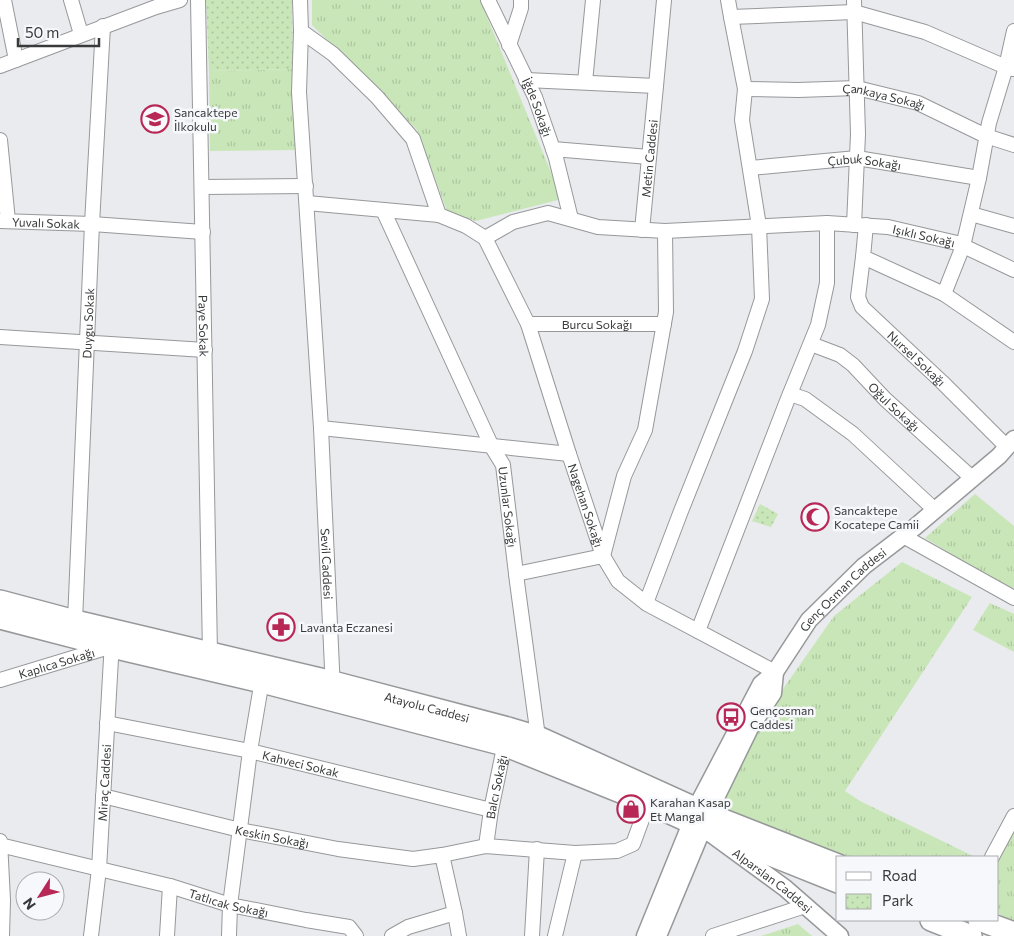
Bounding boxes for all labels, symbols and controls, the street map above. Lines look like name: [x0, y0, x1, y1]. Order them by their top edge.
scale bar: [18, 15, 99, 47]
text: 50 m: [25, 23, 59, 41]
street label: İğde Sokağı: [520, 75, 555, 138]
street label: Çankaya Sokağı: [842, 81, 928, 113]
school or university icon: Sancaktepe İlkokulu: [140, 104, 170, 134]
place label: Sancaktepe İlkokulu: [174, 105, 238, 133]
street label: Metin Caddesi: [638, 119, 660, 198]
street label: Çubuk Sokağı: [827, 151, 902, 172]
street label: Yuvalı Sokak: [12, 214, 81, 231]
street label: Işıklı Sokağı: [891, 221, 956, 249]
street label: Duygu Sokak: [79, 287, 96, 359]
street label: Paye Sokak: [196, 295, 212, 357]
street label: Burcu Sokağı: [562, 317, 632, 331]
street label: Nursel Sokağı: [885, 328, 949, 389]
street label: Oğul Sokağı: [866, 379, 923, 434]
street label: Nagehan Sokağı: [566, 462, 606, 549]
street label: Uzunlar Sokağı: [496, 465, 520, 548]
mosque icon: Sancaktepe Kocatepe Camii: [800, 502, 830, 532]
place label: Sancaktepe Kocatepe Camii: [834, 503, 919, 531]
street label: Sevil Caddesi: [319, 528, 336, 600]
street label: Genç Osman Caddesi: [797, 545, 889, 634]
pharmacy icon: Lavanta Eczanesi: [266, 612, 296, 642]
place label: Lavanta Eczanesi: [300, 620, 393, 634]
street label: Kaplıca Sokağı: [17, 645, 96, 681]
street label: Atayolu Caddesi: [383, 689, 471, 725]
bus stop icon: Gençosman Caddesi: [716, 702, 746, 732]
place label: Gençosman Caddesi: [750, 703, 814, 731]
street label: Miraç Caddesi: [95, 744, 113, 822]
street label: Kahveci Sokak: [261, 747, 341, 780]
street label: Balcı Sokağı: [483, 754, 509, 820]
shop icon: Karahan Kasap Et Mangal: [616, 794, 646, 824]
place label: Karahan Kasap Et Mangal: [650, 795, 731, 823]
street label: Keskin Sokağı: [234, 822, 310, 850]
street label: Alparslan Caddesi: [730, 845, 815, 915]
legend: [836, 856, 999, 921]
text: Road: [882, 866, 917, 884]
north arrow: [15, 871, 65, 921]
street label: Tatlıcak Sokağı: [187, 885, 270, 919]
text: Park: [882, 891, 913, 909]
text: N: [19, 895, 39, 913]

